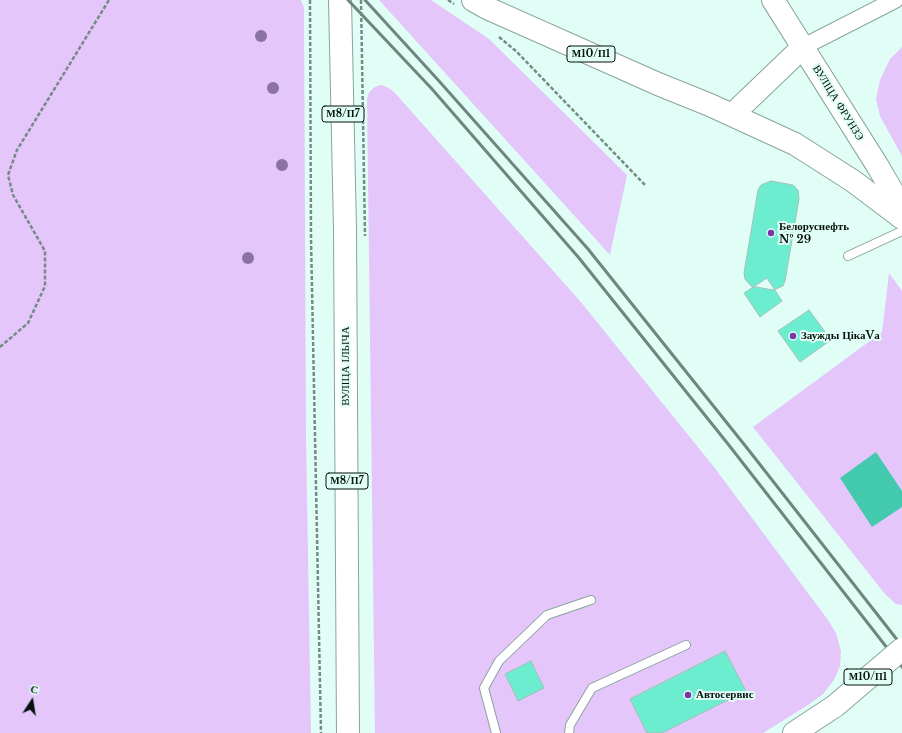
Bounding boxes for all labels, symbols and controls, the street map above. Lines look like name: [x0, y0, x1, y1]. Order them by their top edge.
road number: М10/П1: [567, 46, 615, 62]
street label: ВУЛІЦА ФРУНЗЭ: [810, 63, 866, 143]
road number: М8/П7: [322, 106, 364, 122]
place label: Белоруснефть № 29: [779, 220, 849, 246]
marker: Белоруснефть № 29: [766, 228, 776, 238]
street label: ВУЛІЦА ІЛЬІЧА: [339, 326, 353, 406]
place label: Заужды ЦікаVа: [801, 329, 880, 343]
marker: Заужды ЦікаVа: [788, 331, 798, 341]
road number: М8/П7: [326, 473, 368, 489]
road number: М10/П1: [844, 669, 892, 685]
north arrow: [12, 681, 52, 721]
text: С: [29, 682, 40, 697]
place label: Автосервис: [696, 688, 754, 702]
marker: Автосервис: [683, 690, 693, 700]

